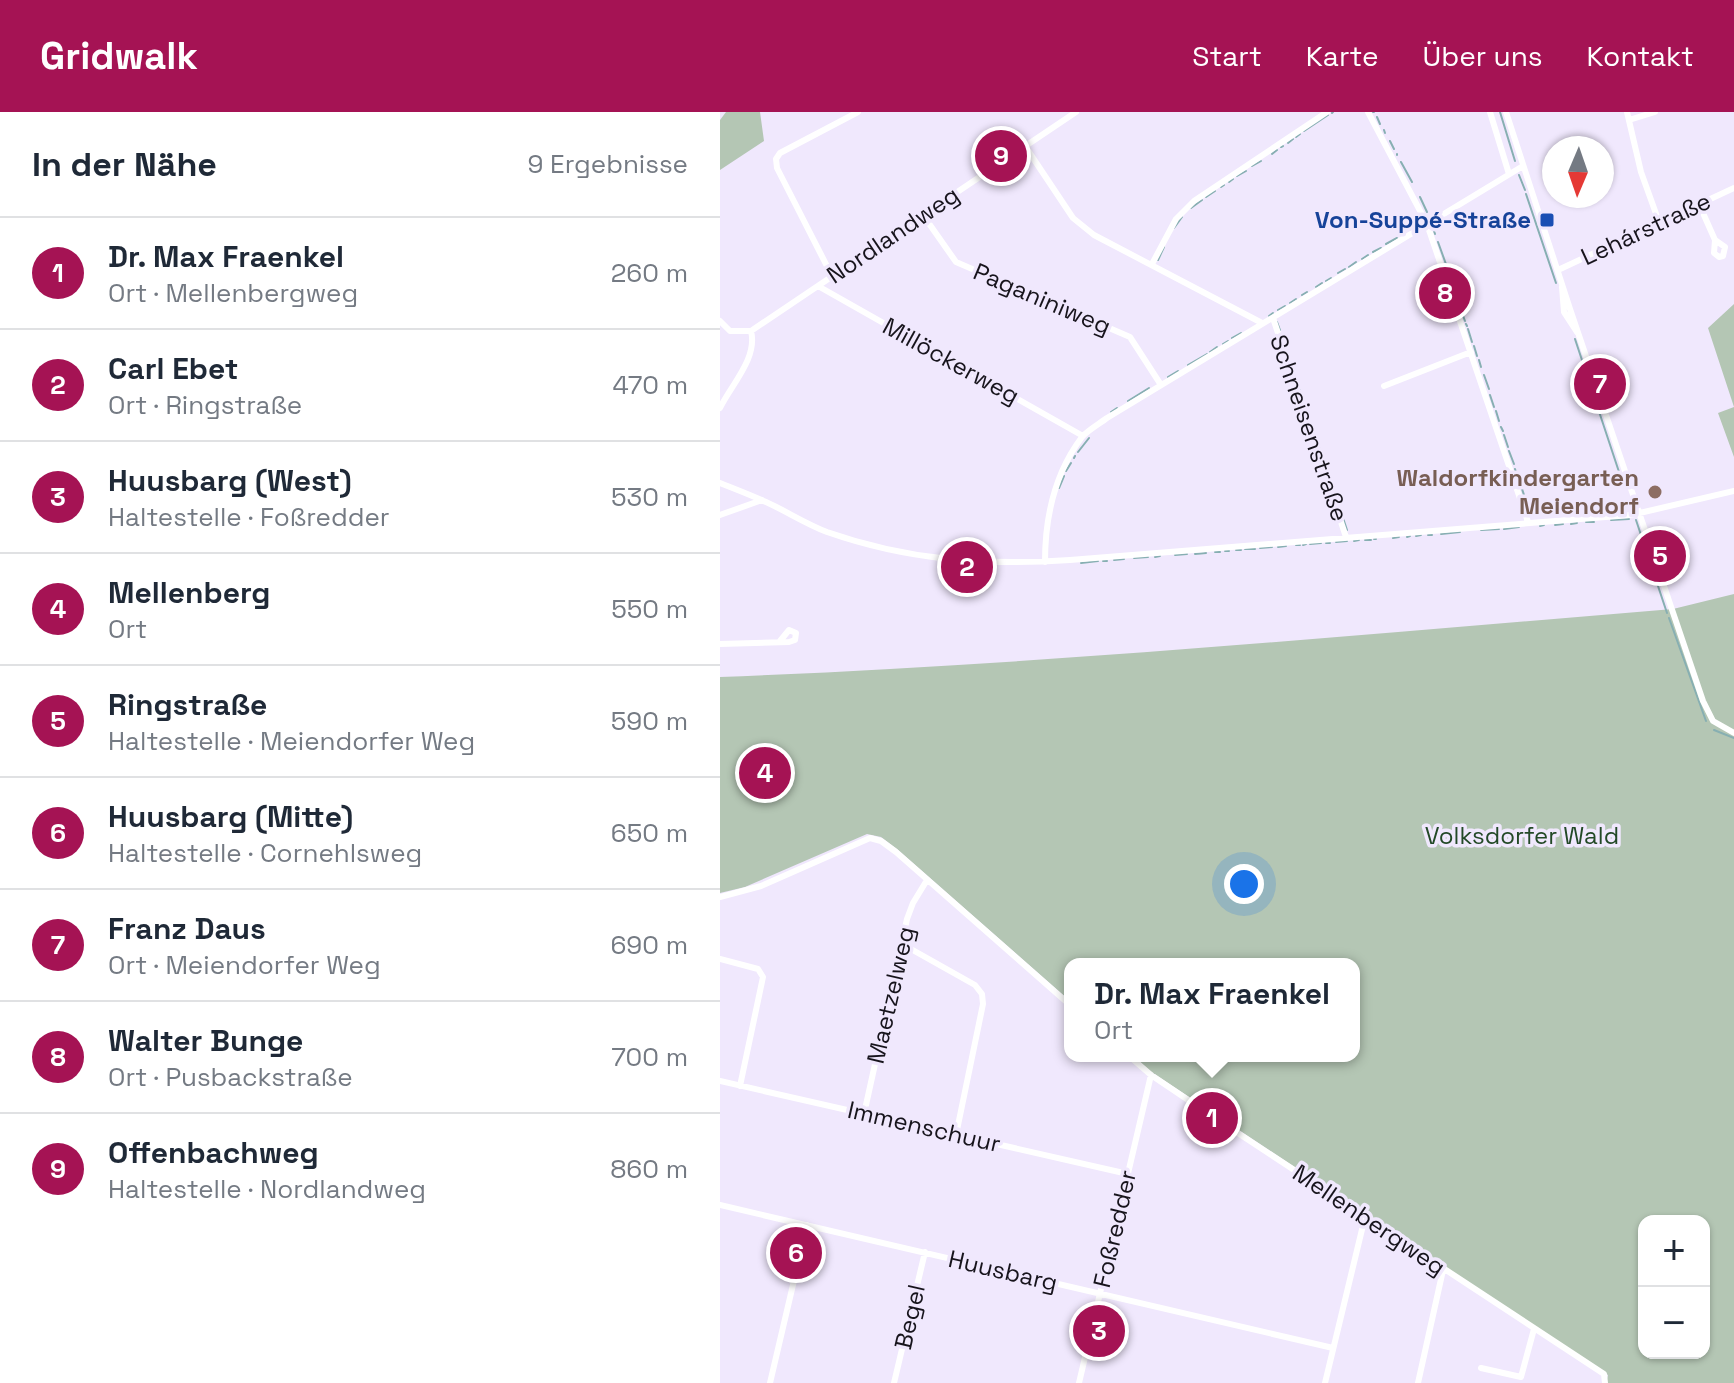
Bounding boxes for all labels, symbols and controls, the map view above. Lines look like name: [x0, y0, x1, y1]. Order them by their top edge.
text: Gridwalk: [40, 32, 198, 80]
text: Start: [1192, 38, 1262, 74]
text: Karte: [1306, 38, 1378, 74]
text: Über uns: [1422, 38, 1543, 74]
text: Kontakt: [1587, 38, 1694, 74]
pin: 9: [975, 126, 1027, 186]
north arrow: [1542, 136, 1614, 208]
text: In der Nähe: [32, 143, 217, 186]
text: 9 Ergebnisse: [528, 147, 688, 181]
street label: Nordlandweg: [821, 179, 965, 290]
street label: Lehárstraße: [1576, 185, 1716, 272]
place label: Von-Suppé-Straße: [1315, 204, 1531, 235]
marker: Von-Suppé-Straße: [1538, 211, 1556, 229]
text: Dr. Max Fraenkel: [108, 237, 344, 276]
text: 1: [52, 256, 64, 290]
text: 260 m: [611, 256, 688, 290]
street label: Paganiniweg: [969, 256, 1116, 341]
pin: 8: [1419, 263, 1471, 323]
text: Ort · Mellenbergweg: [108, 276, 358, 310]
street label: Millöckerweg: [877, 310, 1025, 411]
street label: Schneisenstraße: [1263, 330, 1356, 525]
text: Carl Ebet: [108, 349, 238, 388]
pin: 7: [1574, 354, 1626, 414]
text: 2: [50, 368, 66, 402]
text: 470 m: [612, 368, 688, 402]
text: Ort · Ringstraße: [108, 388, 302, 422]
text: Huusbarg (West): [108, 461, 352, 500]
place label: Waldorfkindergarten Meiendorf: [1397, 462, 1639, 521]
text: 3: [50, 480, 66, 514]
text: 530 m: [611, 480, 688, 514]
marker: Waldorfkindergarten Meiendorf: [1646, 483, 1664, 501]
text: Haltestelle · Foßredder: [108, 500, 390, 534]
pin: 5: [1634, 526, 1686, 586]
pin: 2: [941, 537, 993, 597]
text: Mellenberg: [108, 573, 270, 612]
text: 4: [50, 592, 66, 626]
text: 550 m: [611, 592, 688, 626]
text: Ort: [108, 612, 147, 646]
text: Ringstraße: [108, 685, 267, 724]
text: 5: [50, 704, 66, 738]
text: 590 m: [611, 704, 688, 738]
text: Haltestelle · Meiendorfer Weg: [108, 724, 475, 758]
pin: 4: [739, 743, 791, 803]
text: Huusbarg (Mitte): [108, 797, 353, 836]
text: 6: [50, 816, 66, 850]
text: 650 m: [611, 816, 688, 850]
park label: Volksdorfer Wald: [1425, 820, 1619, 851]
text: Haltestelle · Cornehlsweg: [108, 836, 422, 870]
your location: [1224, 864, 1264, 904]
text: Franz Daus: [108, 909, 266, 948]
street label: Maetzelweg: [860, 923, 921, 1066]
text: 7: [51, 928, 65, 962]
text: 690 m: [610, 928, 688, 962]
text: Ort · Meiendorfer Weg: [108, 948, 381, 982]
popup: [1064, 958, 1360, 1062]
text: Dr. Max Fraenkel: [1094, 974, 1330, 1013]
text: Ort: [1094, 1013, 1133, 1047]
text: Walter Bunge: [108, 1021, 303, 1060]
text: 8: [50, 1040, 66, 1074]
text: 700 m: [611, 1040, 688, 1074]
text: Ort · Pusbackstraße: [108, 1060, 353, 1094]
pin: 1: [1186, 1088, 1238, 1148]
street label: Immenschuur: [845, 1094, 1004, 1159]
text: Offenbachweg: [108, 1133, 319, 1172]
text: 9: [50, 1152, 66, 1186]
text: 860 m: [610, 1152, 688, 1186]
street label: Mellenbergweg: [1287, 1157, 1452, 1282]
street label: Foßredder: [1086, 1167, 1143, 1291]
text: Haltestelle · Nordlandweg: [108, 1172, 426, 1206]
map controls: [1638, 1215, 1710, 1359]
button: +: [1638, 1215, 1710, 1287]
pin: 6: [770, 1223, 822, 1283]
street label: Huusbarg: [946, 1243, 1061, 1298]
street label: Begel: [887, 1281, 932, 1352]
button: −: [1638, 1287, 1710, 1359]
pin: 3: [1073, 1301, 1125, 1361]

